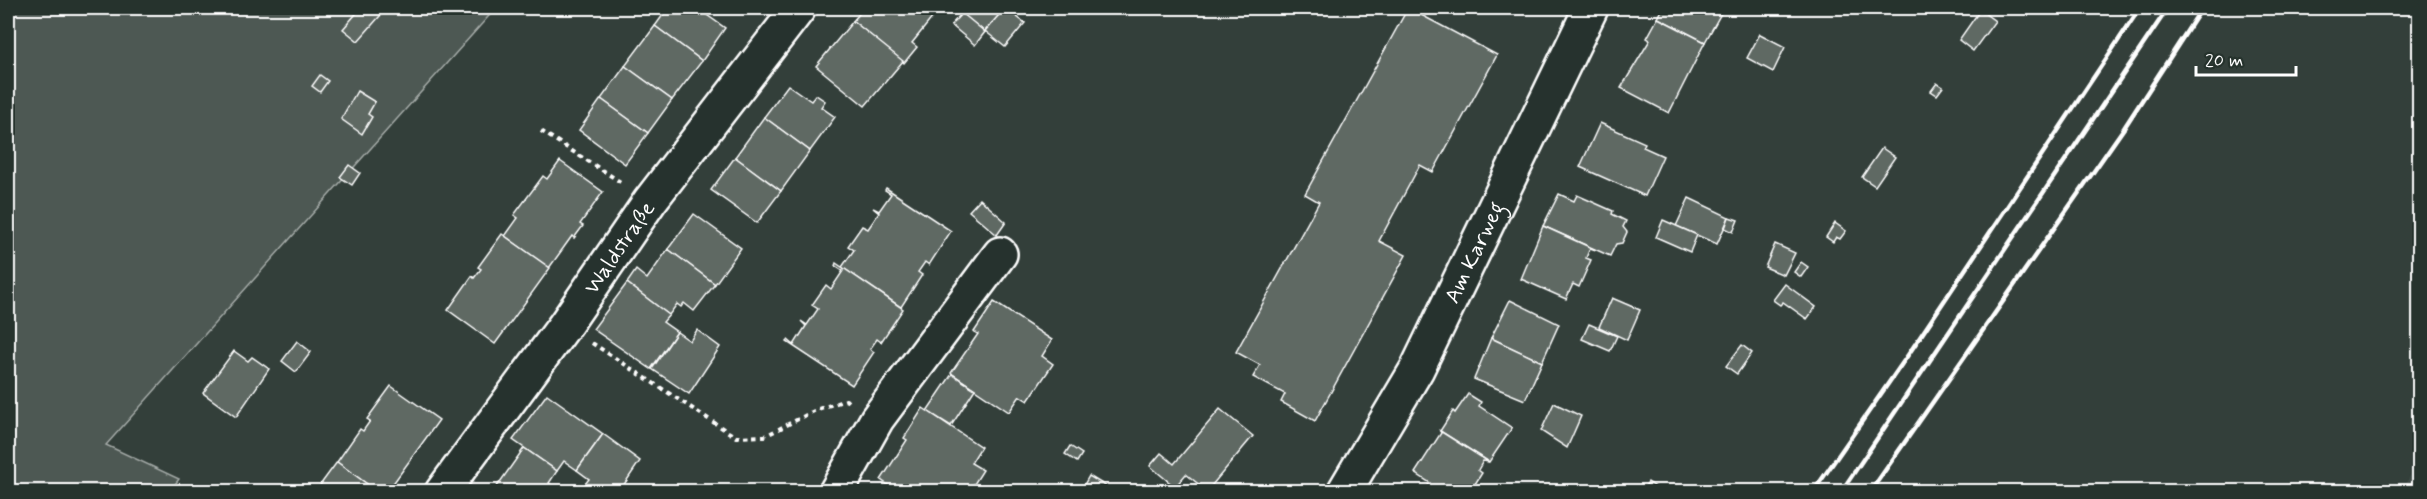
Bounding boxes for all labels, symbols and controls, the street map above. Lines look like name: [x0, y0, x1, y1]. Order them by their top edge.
scale bar: [2196, 39, 2296, 77]
text: 20 m: [2205, 49, 2243, 73]
street label: Waldstraße: [578, 196, 662, 300]
street label: Am Karweg: [1439, 197, 1514, 308]

